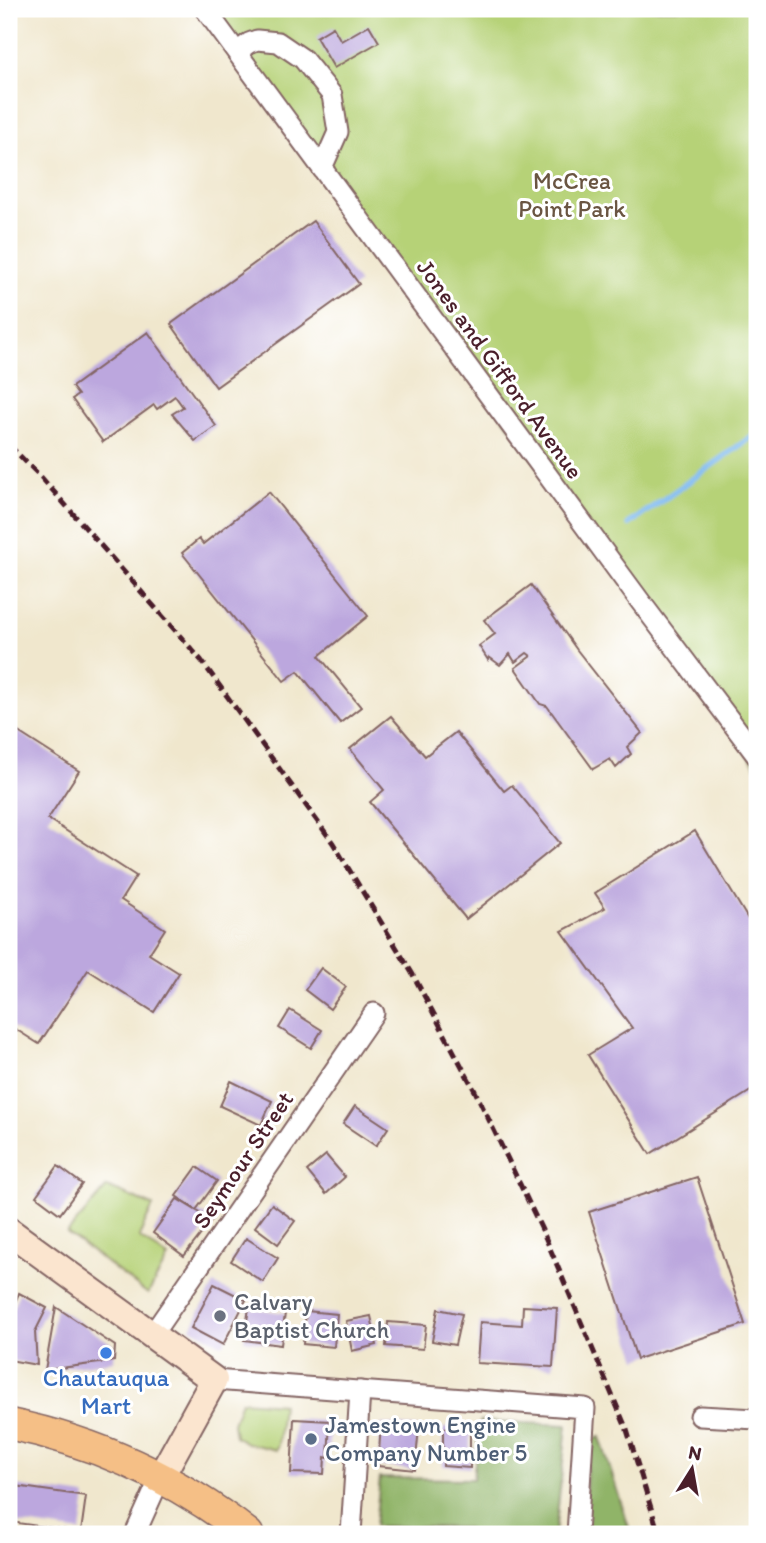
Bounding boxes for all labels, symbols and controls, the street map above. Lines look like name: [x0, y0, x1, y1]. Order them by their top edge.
park label: McCrea Point Park: [518, 166, 626, 223]
street label: Jones and Gifford Avenue: [411, 253, 590, 484]
street label: Seymour Street: [186, 1086, 299, 1234]
place label: Calvary Baptist Church: [234, 1287, 389, 1344]
marker: Calvary Baptist Church: [212, 1308, 228, 1324]
marker: Chautauqua Mart: [98, 1345, 114, 1361]
place label: Chautauqua Mart: [43, 1363, 170, 1420]
place label: Jamestown Engine Company Number 5: [325, 1410, 527, 1467]
marker: Jamestown Engine Company Number 5: [303, 1431, 319, 1447]
north arrow: [658, 1434, 728, 1504]
text: N: [687, 1440, 704, 1465]

